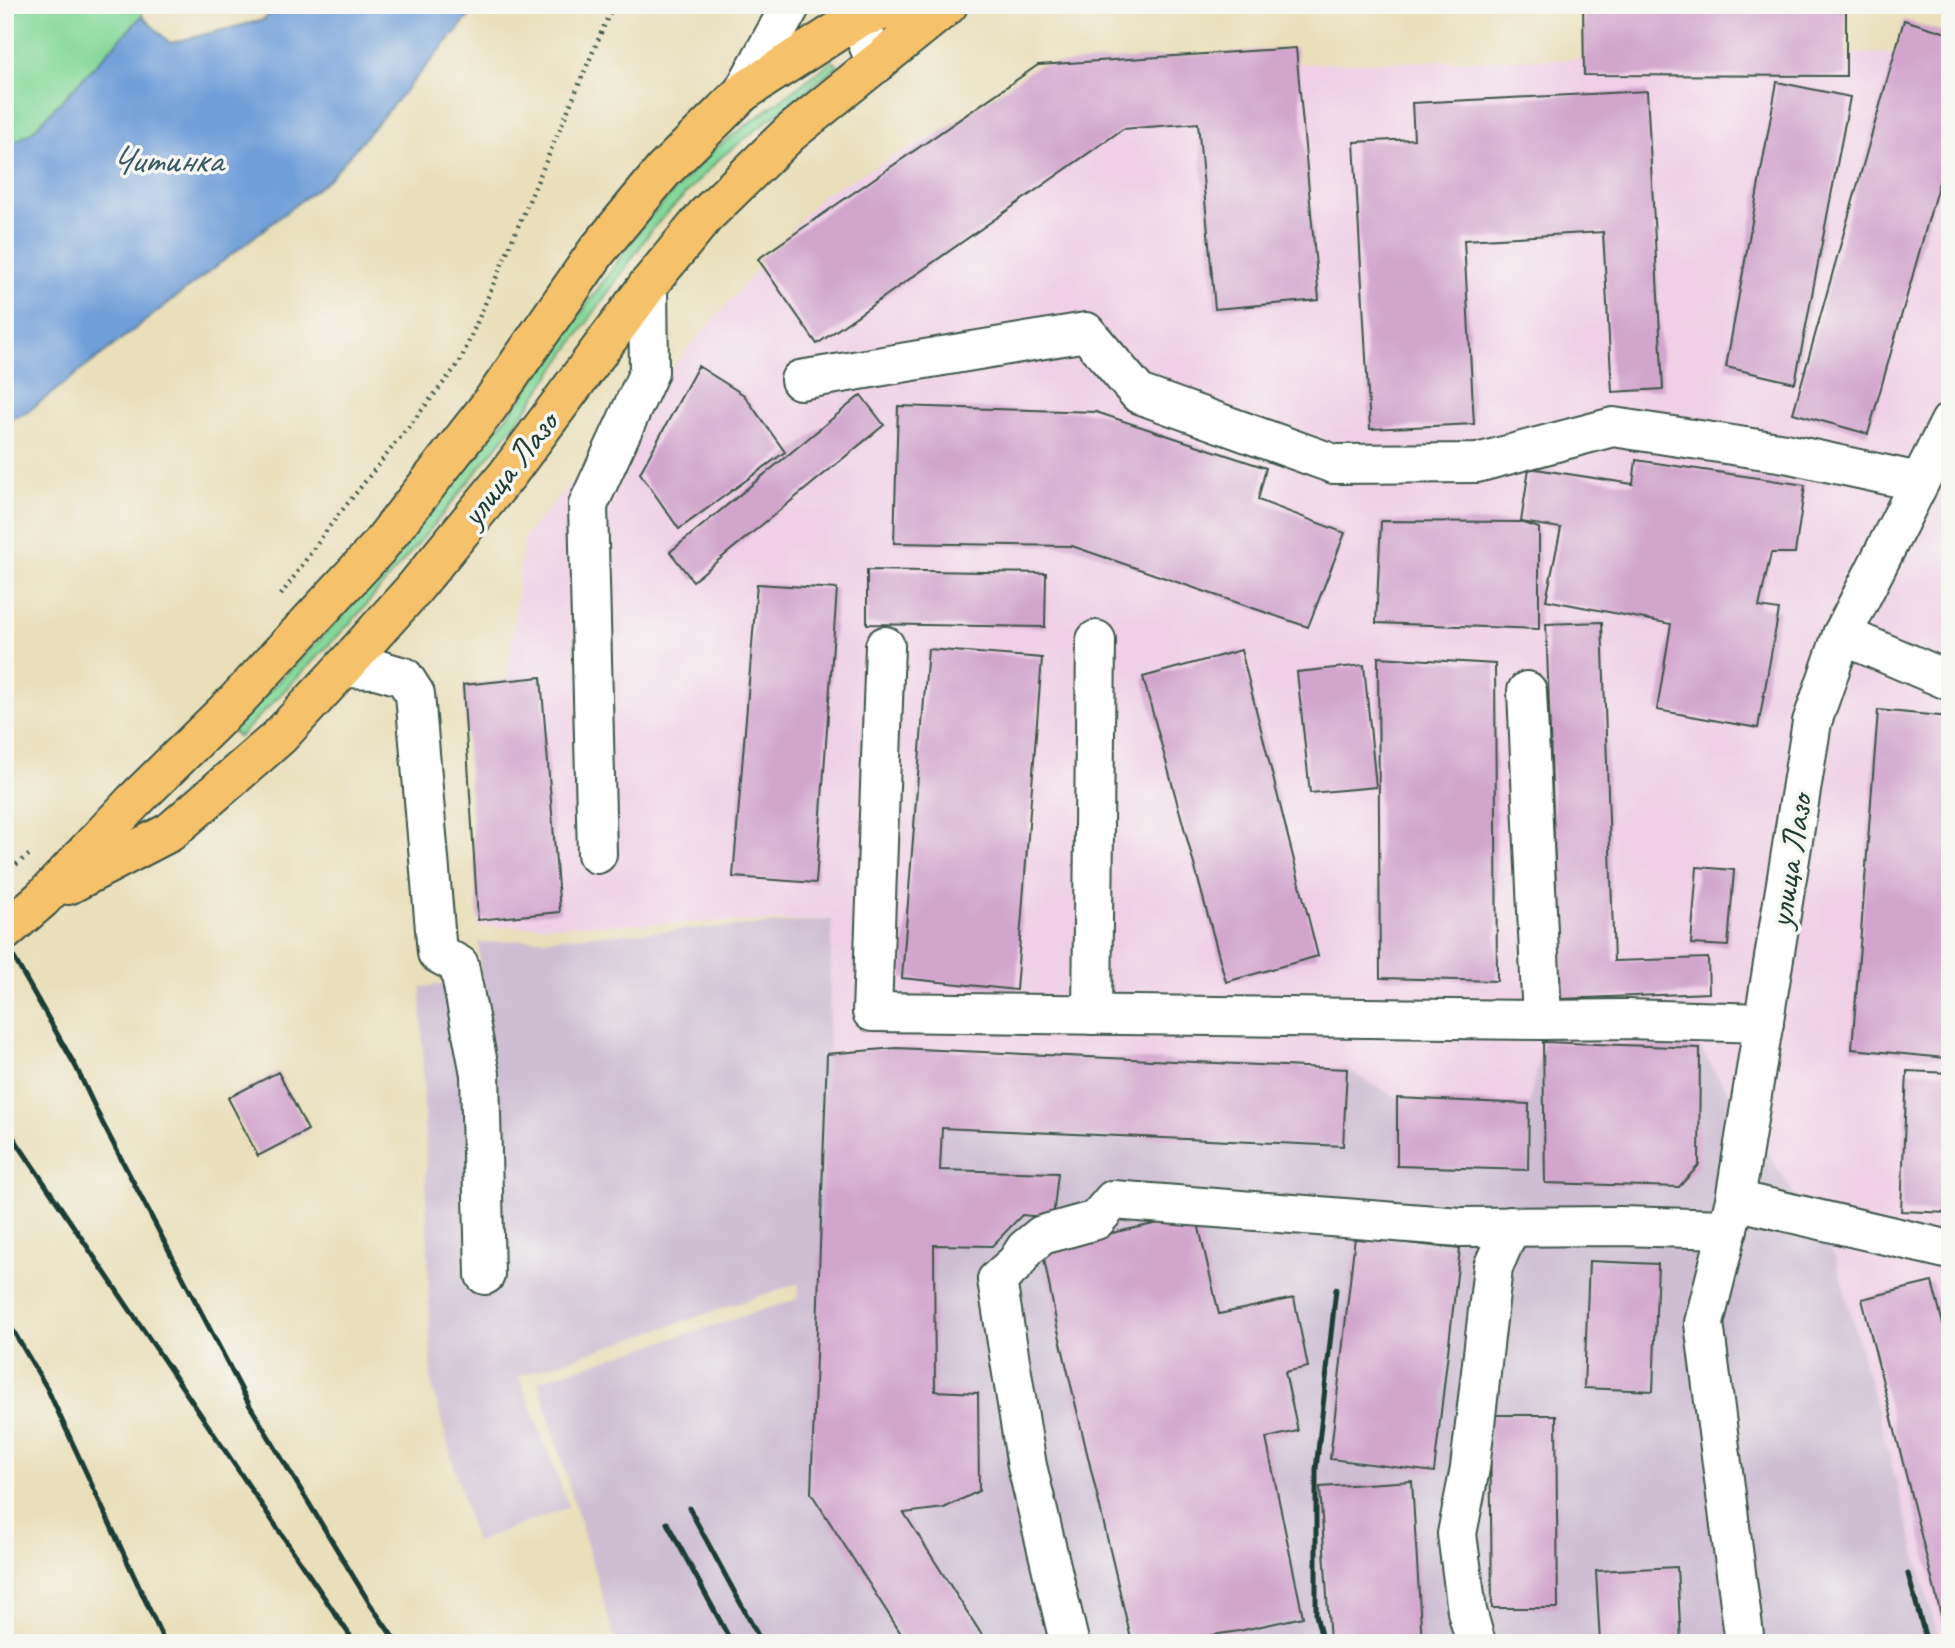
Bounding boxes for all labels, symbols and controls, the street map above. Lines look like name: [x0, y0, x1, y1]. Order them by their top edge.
water label: Читинка: [110, 136, 226, 183]
street label: улица Лазо: [449, 399, 570, 537]
street label: улица Лазо: [1757, 788, 1823, 933]

